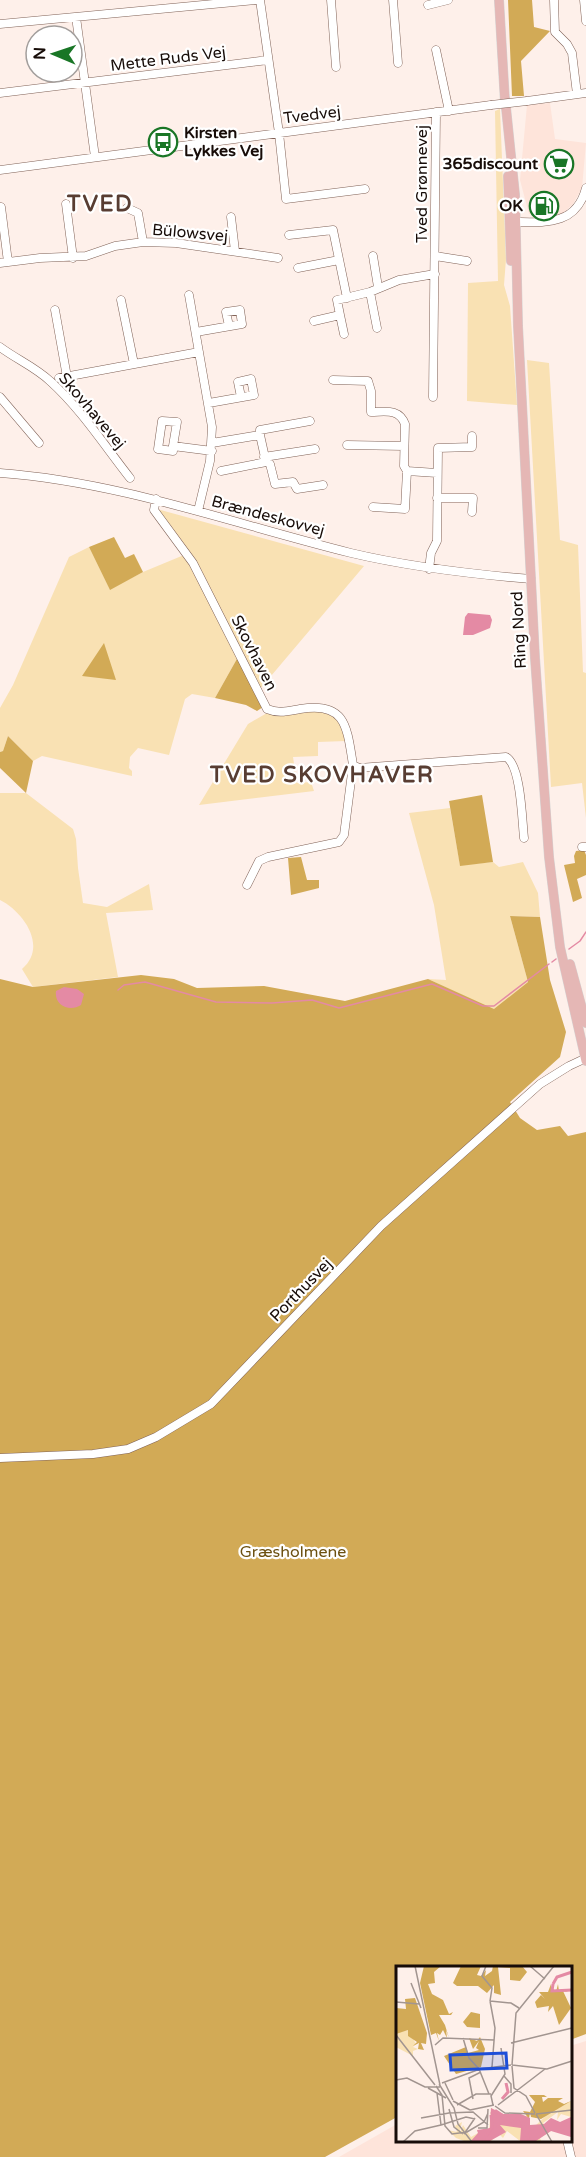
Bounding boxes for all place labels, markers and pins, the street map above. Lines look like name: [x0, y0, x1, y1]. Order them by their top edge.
place label: Kirsten Lykkes Vej: [184, 123, 263, 161]
bus stop icon: Kirsten Lykkes Vej: [147, 126, 179, 158]
supermarket icon: 365discount: [543, 148, 575, 180]
place label: 365discount: [442, 154, 539, 174]
fuel station icon: OK: [528, 190, 560, 222]
place label: OK: [499, 196, 523, 216]

